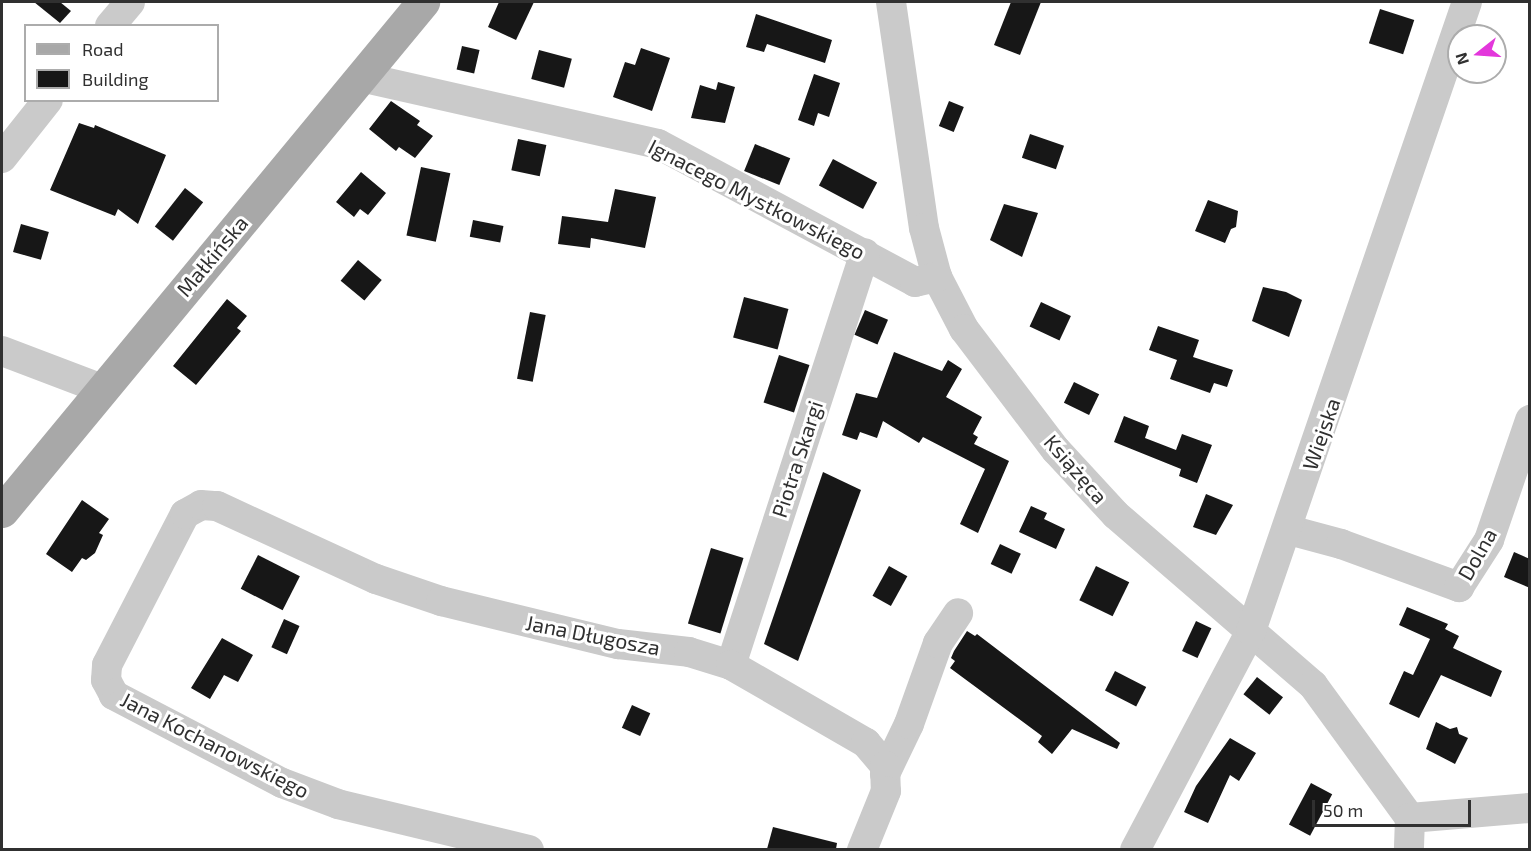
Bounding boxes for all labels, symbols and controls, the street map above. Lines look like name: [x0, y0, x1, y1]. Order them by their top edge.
legend: [24, 24, 219, 102]
north arrow: [1447, 24, 1507, 84]
text: Road: [82, 38, 123, 60]
text: N: [1450, 51, 1472, 67]
text: Building: [82, 68, 149, 90]
street label: Ignacego Mystkowskiego: [644, 133, 870, 265]
street label: Małkińska: [171, 210, 253, 302]
street label: Wiejska: [1297, 395, 1345, 473]
street label: Piotra Skargi: [766, 397, 828, 521]
street label: Książęca: [1039, 429, 1113, 509]
street label: Dolna: [1452, 524, 1502, 584]
street label: Jana Długosza: [524, 610, 662, 660]
street label: Jana Kochanowskiego: [117, 687, 313, 803]
scale bar: [1315, 788, 1474, 826]
text: 50 m: [1323, 799, 1363, 821]

